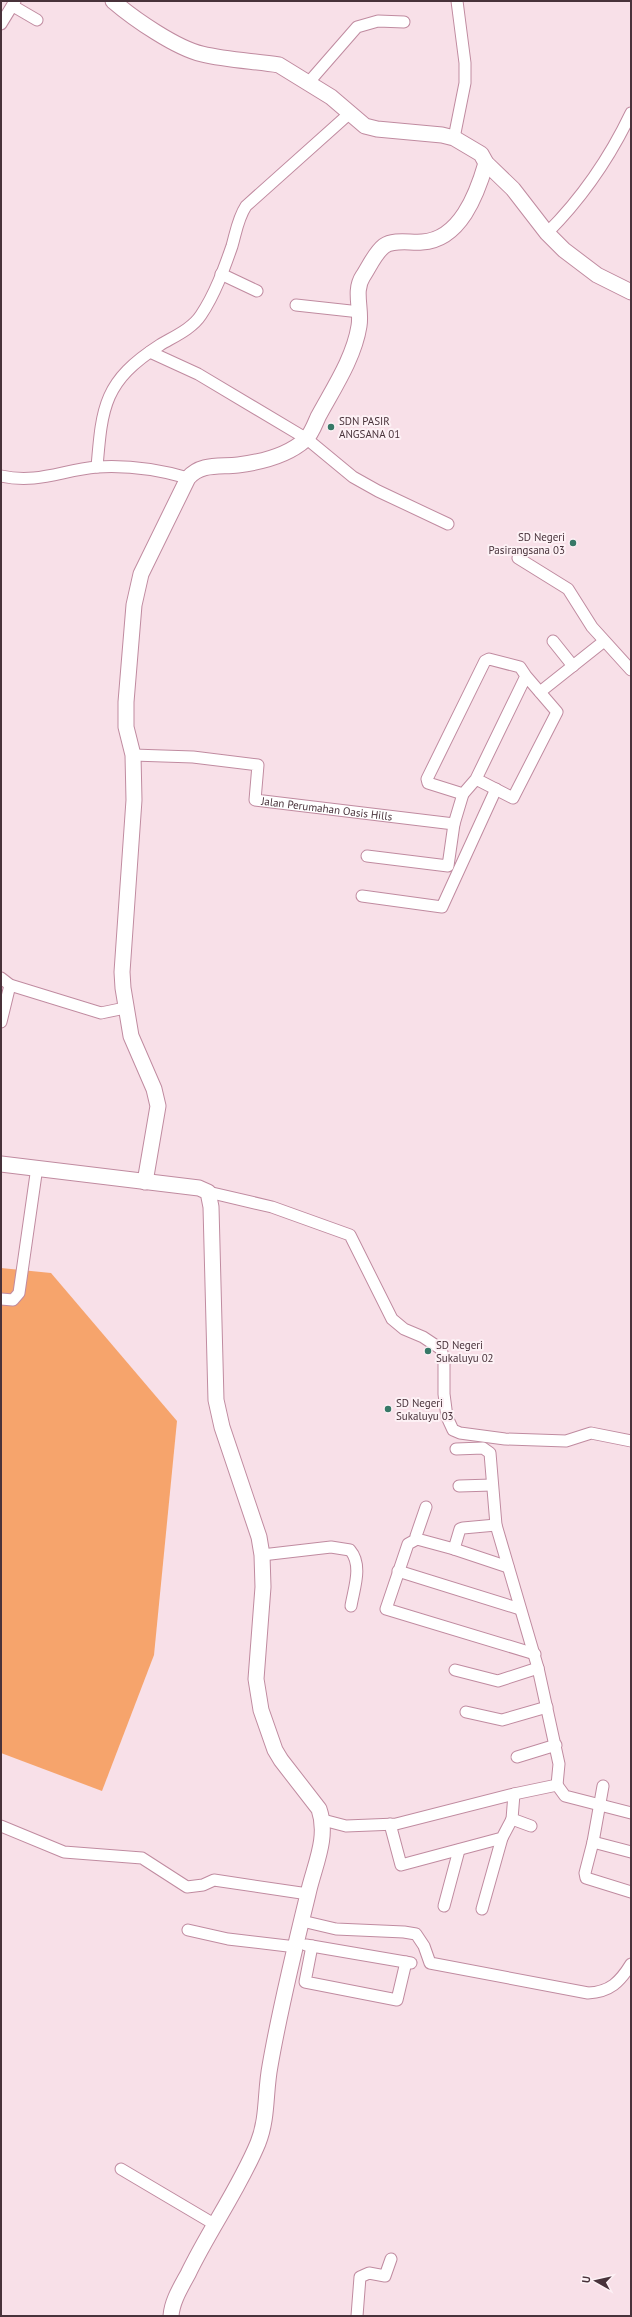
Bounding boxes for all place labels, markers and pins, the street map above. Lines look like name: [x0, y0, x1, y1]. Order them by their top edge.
place label: SDN PASIR ANGSANA 01: [339, 414, 400, 441]
marker: SDN PASIR ANGSANA 01: [326, 422, 336, 432]
place label: SD Negeri Pasirangsana 03: [489, 530, 565, 557]
marker: SD Negeri Pasirangsana 03: [568, 538, 578, 548]
place label: SD Negeri Sukaluyu 02: [436, 1338, 494, 1365]
marker: SD Negeri Sukaluyu 02: [423, 1346, 433, 1356]
place label: SD Negeri Sukaluyu 03: [396, 1396, 454, 1423]
marker: SD Negeri Sukaluyu 03: [383, 1404, 393, 1414]

